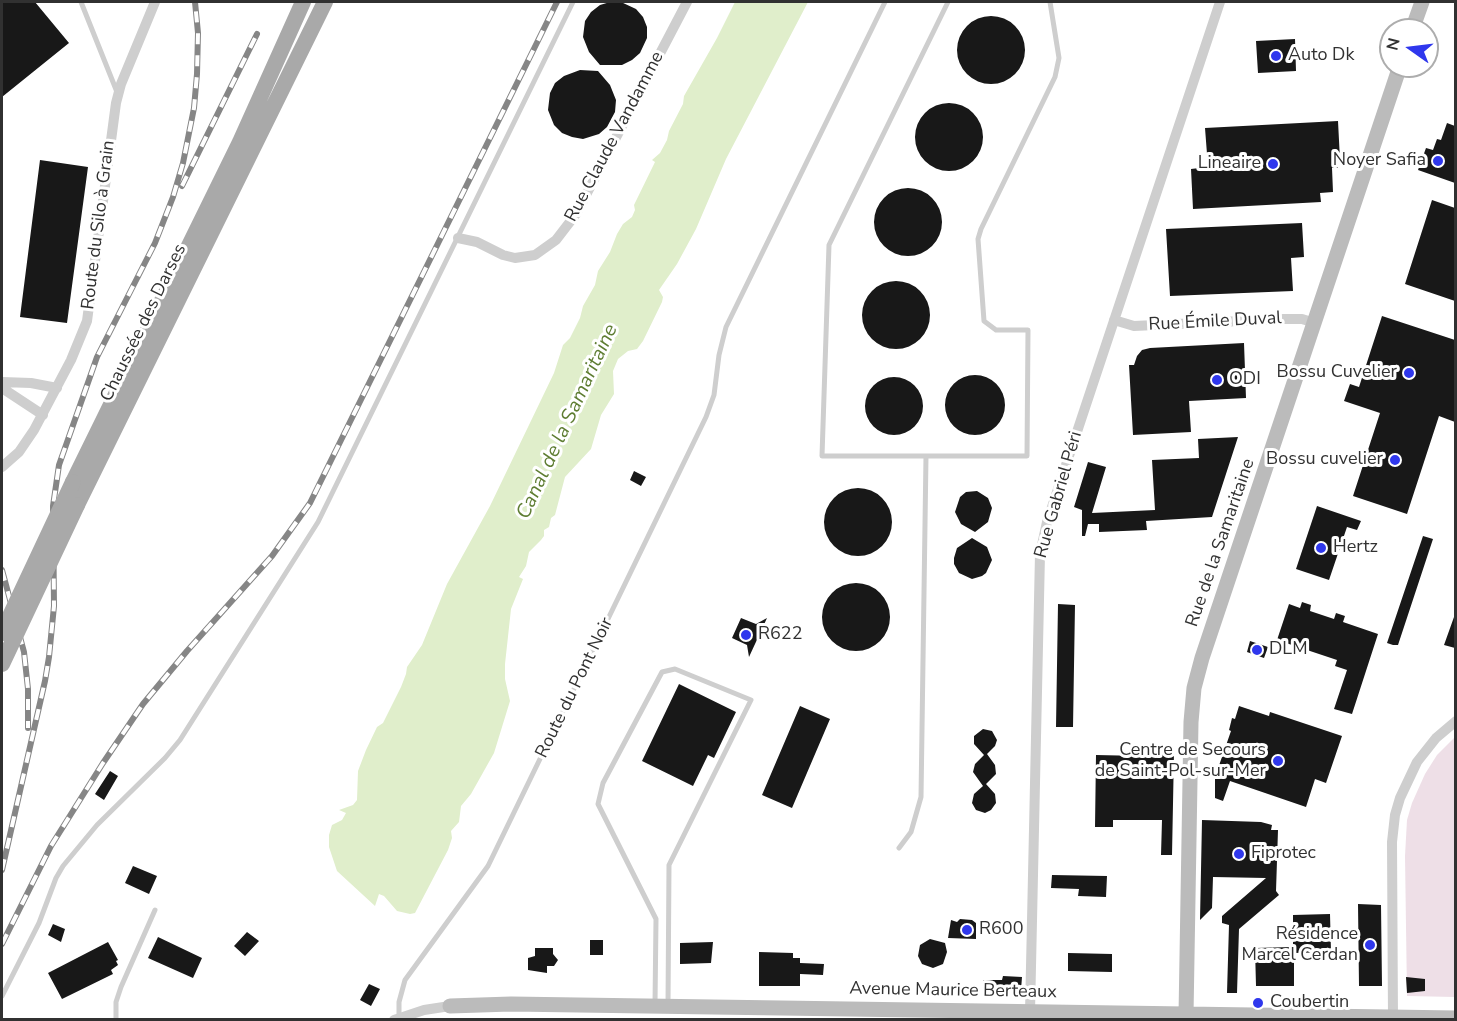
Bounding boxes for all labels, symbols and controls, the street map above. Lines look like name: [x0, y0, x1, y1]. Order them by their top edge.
north arrow: [1379, 18, 1439, 78]
text: N: [1381, 36, 1406, 53]
place label: Auto Dk: [1288, 45, 1354, 67]
street label: Rue Claude Vandamme: [561, 48, 669, 226]
marker: Auto Dk: [1269, 49, 1283, 63]
street label: Route du Silo à Grain: [78, 139, 120, 311]
place label: Noyer Safia: [1333, 150, 1426, 172]
place label: Lineaire: [1198, 153, 1261, 175]
marker: Noyer Safia: [1431, 154, 1445, 168]
marker: Lineaire: [1266, 157, 1280, 171]
street label: Chaussée des Darses: [96, 241, 192, 405]
street label: Rue Émile Duval: [1148, 308, 1282, 336]
water label: Canal de la Samaritaine: [512, 321, 624, 523]
place label: Bossu Cuvelier: [1277, 362, 1397, 384]
marker: Bossu Cuvelier: [1402, 366, 1416, 380]
place label: ODI: [1229, 369, 1261, 391]
marker: ODI: [1210, 373, 1224, 387]
street label: Rue Gabriel Péri: [1031, 429, 1087, 561]
place label: Bossu cuvelier: [1266, 449, 1383, 471]
marker: Bossu cuvelier: [1388, 453, 1402, 467]
street label: Rue de la Samaritaine: [1182, 456, 1260, 630]
place label: Hertz: [1333, 537, 1378, 559]
marker: Hertz: [1314, 541, 1328, 555]
street label: Route du Pont Noir: [532, 614, 618, 762]
place label: R622: [758, 624, 802, 646]
marker: R622: [739, 628, 753, 642]
place label: DLM: [1269, 639, 1308, 661]
marker: DLM: [1250, 643, 1264, 657]
place label: Centre de Secours de Saint-Pol-sur-Mer: [1095, 740, 1266, 783]
marker: Centre de Secours de Saint-Pol-sur-Mer: [1271, 754, 1285, 768]
place label: Fiprotec: [1251, 843, 1316, 865]
marker: Fiprotec: [1232, 847, 1246, 861]
place label: R600: [979, 919, 1023, 941]
marker: R600: [960, 923, 974, 937]
place label: Résidence Marcel Cerdan: [1241, 924, 1358, 966]
marker: Résidence Marcel Cerdan: [1363, 938, 1377, 952]
street label: Avenue Maurice Berteaux: [849, 978, 1057, 1004]
place label: Coubertin: [1270, 992, 1349, 1014]
marker: Coubertin: [1251, 996, 1265, 1010]

